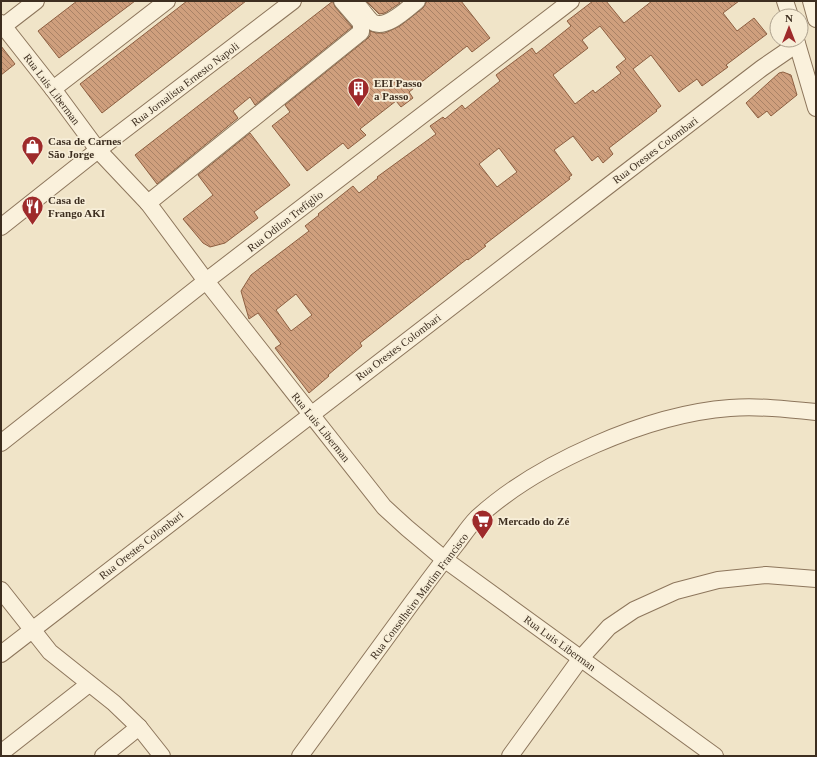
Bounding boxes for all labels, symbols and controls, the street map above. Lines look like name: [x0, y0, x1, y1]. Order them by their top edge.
north arrow: [769, 8, 809, 48]
text: N: [785, 12, 793, 24]
street label: Rua Jornalista Ernesto Napoli: [129, 40, 241, 128]
street label: Rua Luis Liberman: [21, 51, 83, 127]
building icon: EEI Passo a Passo: [346, 76, 372, 109]
place label: EEI Passo a Passo: [374, 77, 422, 102]
street label: Rua Orestes Colombari: [610, 114, 700, 186]
shop icon: Casa de Carnes São Jorge: [19, 134, 45, 167]
place label: Casa de Carnes São Jorge: [48, 135, 122, 160]
street label: Rua Odilon Trefíglio: [245, 188, 325, 254]
restaurant icon: Casa de Frango AKI: [20, 193, 46, 226]
place label: Casa de Frango AKI: [48, 194, 105, 219]
street label: Rua Orestes Colombari: [353, 311, 443, 383]
street label: Rua Luis Liberman: [289, 390, 353, 464]
street label: Rua Orestes Colombari: [97, 508, 185, 582]
supermarket icon: Mercado do Zé: [469, 508, 495, 541]
place label: Mercado do Zé: [498, 515, 569, 527]
street label: Rua Conselheiro Martim Francisco: [368, 530, 471, 661]
street label: Rua Luis Liberman: [522, 613, 599, 673]

